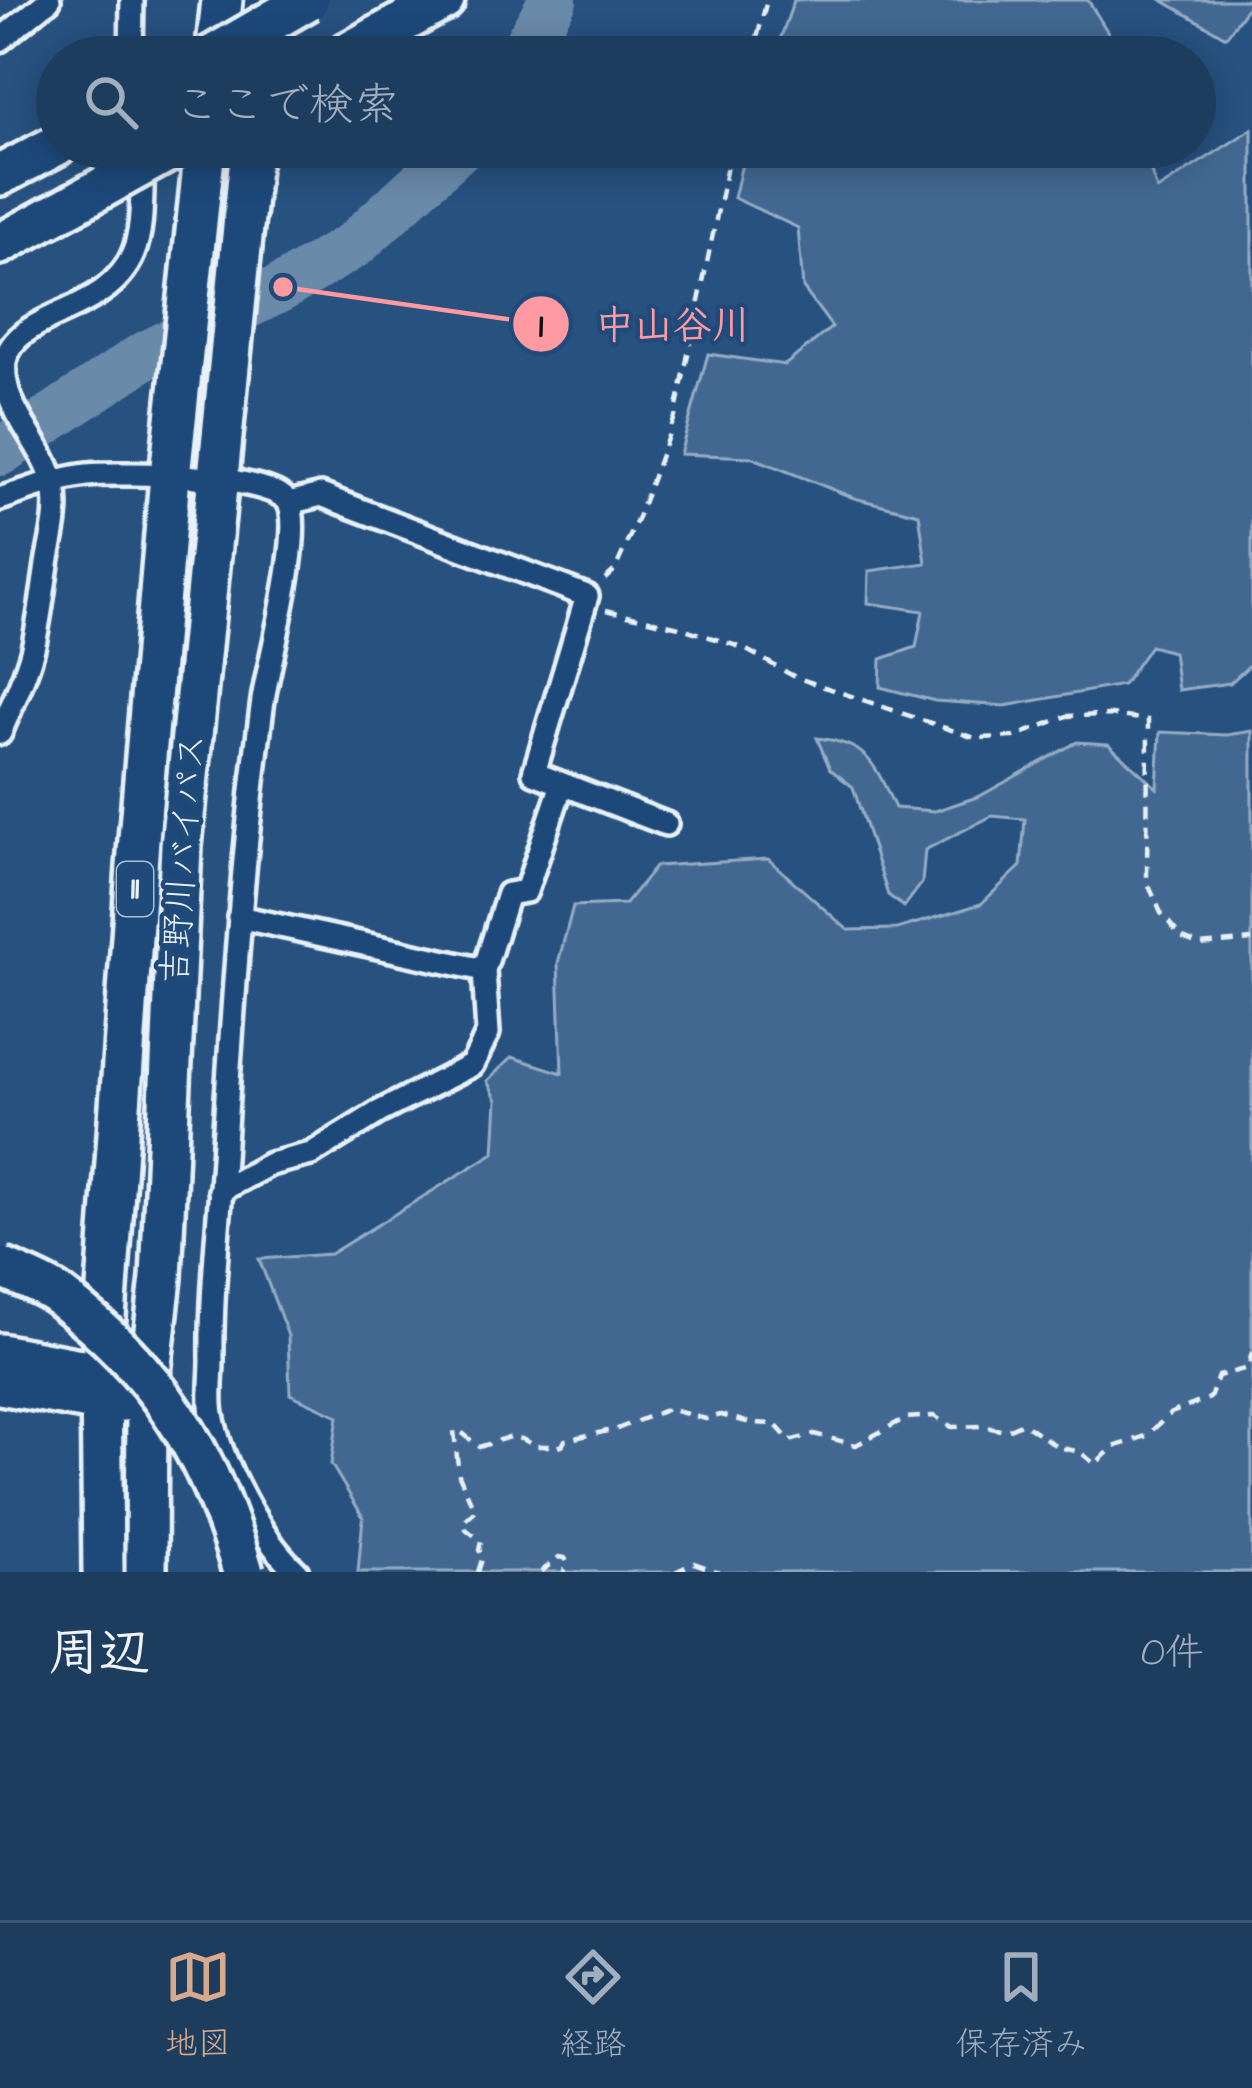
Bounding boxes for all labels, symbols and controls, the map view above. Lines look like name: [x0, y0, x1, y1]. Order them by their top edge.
search box: [36, 36, 1216, 168]
icon: search: [78, 69, 144, 135]
text: ここで検索: [174, 75, 399, 137]
callout: 中山谷川: [511, 286, 775, 361]
text: 中山谷川: [595, 300, 751, 354]
text: 1: [539, 301, 544, 352]
street label: 吉野川バイパス: [150, 732, 218, 986]
road number: 11: [117, 862, 153, 916]
text: 周辺: [48, 1619, 150, 1690]
text: 0件: [1140, 1627, 1204, 1681]
tab: 地図: [165, 1944, 231, 2067]
tab: 経路: [560, 1944, 626, 2067]
tab: 保存済み: [955, 1944, 1087, 2067]

